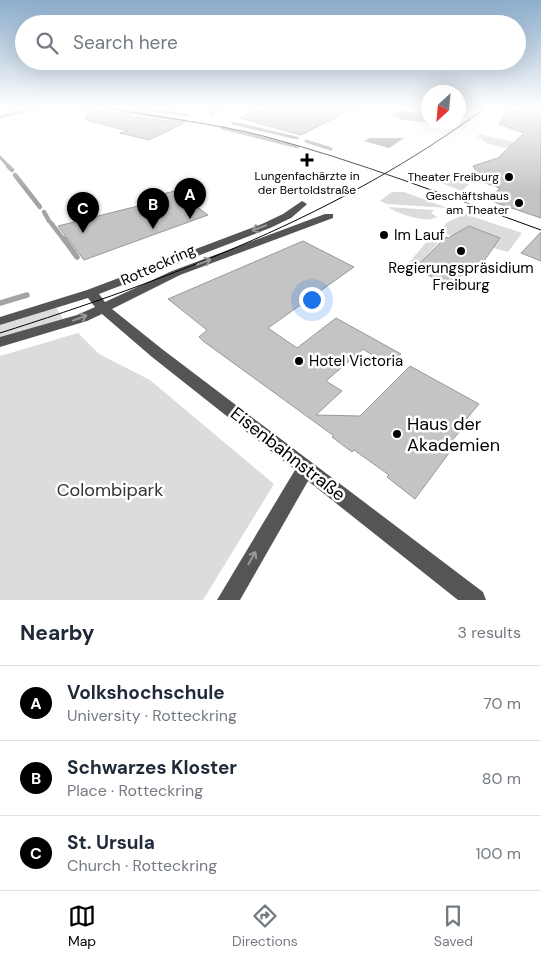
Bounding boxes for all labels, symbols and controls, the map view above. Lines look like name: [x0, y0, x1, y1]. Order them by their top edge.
search box: [15, 15, 526, 70]
icon: search: [33, 29, 61, 57]
text: Search here: [73, 30, 178, 55]
north arrow: [421, 85, 466, 130]
marker: Lungenfachärzte in der Bertoldstraße: [300, 153, 314, 167]
place label: Lungenfachärzte in der Bertoldstraße: [254, 168, 360, 198]
place label: Theater Freiburg: [407, 169, 499, 185]
marker: Theater Freiburg: [503, 171, 515, 183]
pin: A: [174, 178, 206, 219]
pin: B: [137, 188, 169, 229]
place label: Geschäftshaus am Theater: [426, 188, 510, 218]
pin: C: [67, 192, 99, 233]
marker: Geschäftshaus am Theater: [513, 197, 525, 209]
one-way arrow: [252, 224, 268, 233]
place label: Im Lauf: [394, 225, 445, 245]
marker: Im Lauf: [378, 229, 390, 241]
street label: Rotteckring: [118, 240, 198, 290]
marker: Regierungspräsidium Freiburg: [455, 245, 467, 257]
one-way arrow: [197, 257, 212, 266]
place label: Regierungspräsidium Freiburg: [388, 258, 534, 295]
your location: [299, 287, 325, 313]
one-way arrow: [71, 313, 87, 322]
place label: Hotel Victoria: [309, 351, 403, 371]
marker: Hotel Victoria: [293, 355, 305, 367]
street label: Eisenbahnstraße: [226, 401, 350, 507]
place label: Haus der Akademien: [407, 412, 500, 457]
marker: Haus der Akademien: [391, 428, 403, 440]
park label: Colombipark: [57, 478, 163, 502]
one-way arrow: [248, 551, 258, 565]
text: Nearby: [20, 619, 94, 647]
text: 3 results: [458, 622, 521, 643]
text: Volkshochschule: [67, 680, 225, 705]
text: A: [30, 693, 42, 714]
text: 70 m: [483, 693, 521, 714]
text: University · Rotteckring: [67, 705, 237, 726]
text: Schwarzes Kloster: [67, 755, 237, 780]
text: B: [31, 768, 41, 789]
text: 80 m: [482, 768, 521, 789]
text: Place · Rotteckring: [67, 780, 203, 801]
text: St. Ursula: [67, 830, 155, 855]
text: C: [30, 843, 42, 864]
text: 100 m: [476, 843, 521, 864]
text: Church · Rotteckring: [67, 855, 217, 876]
tab: Map: [68, 902, 96, 950]
tab: Directions: [232, 902, 298, 950]
tab: Saved: [434, 902, 473, 950]

